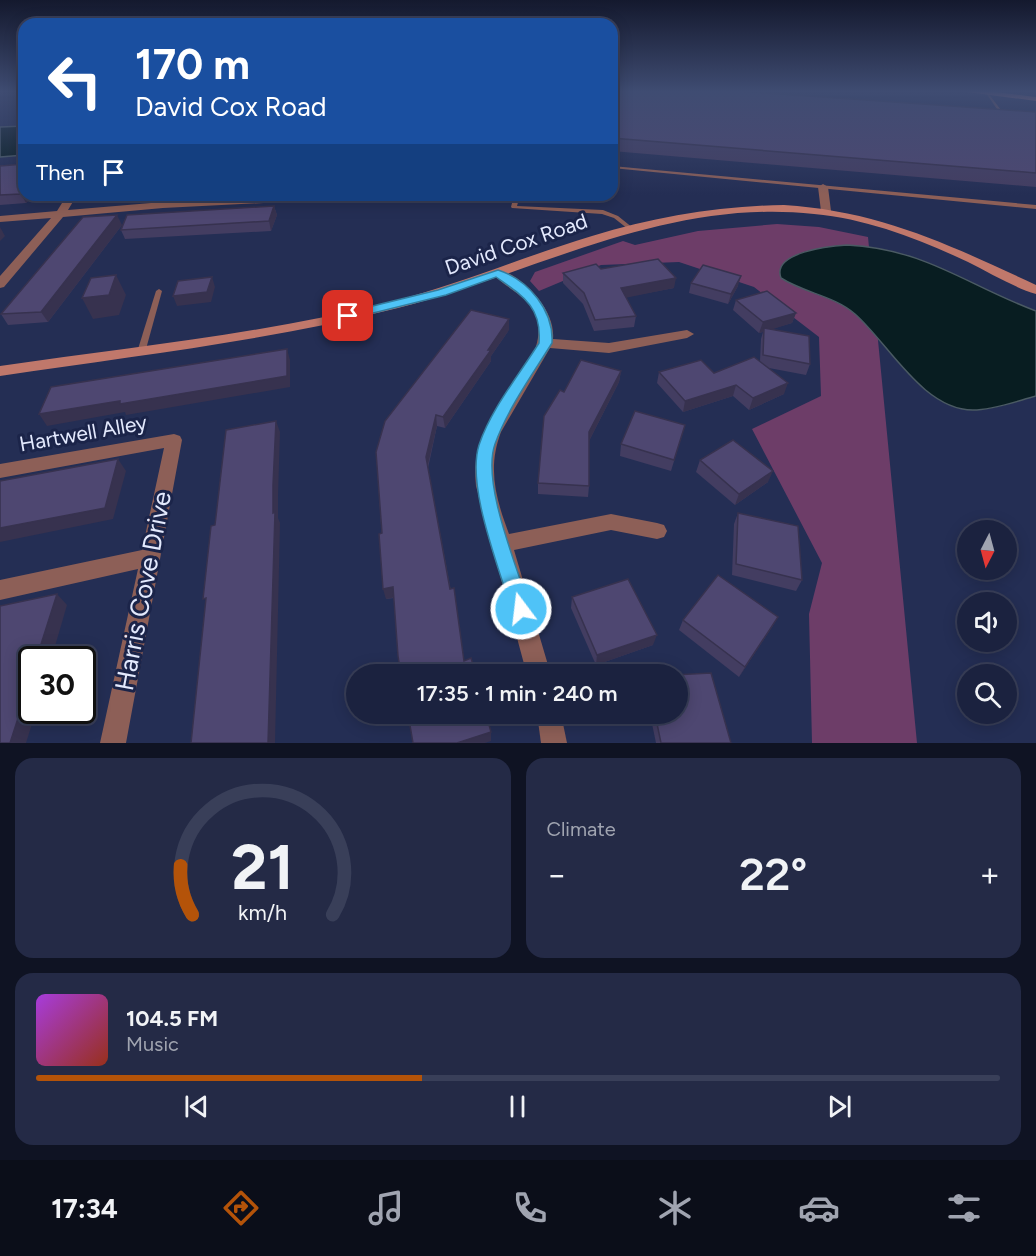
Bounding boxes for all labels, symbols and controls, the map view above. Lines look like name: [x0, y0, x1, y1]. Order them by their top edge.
text: 170 m: [135, 39, 250, 90]
icon: left: [36, 42, 114, 120]
text: David Cox Road: [135, 90, 327, 123]
icon: arrive: [97, 156, 130, 189]
text: Then: [36, 159, 85, 186]
street label: David Cox Road: [441, 208, 591, 280]
pin: [322, 290, 373, 341]
icon: arrive: [331, 299, 364, 332]
street label: Hartwell Alley: [17, 409, 149, 457]
street label: Harris Cove Drive: [108, 489, 178, 693]
north arrow: [957, 520, 1017, 580]
map controls: [957, 520, 1017, 724]
position arrow: [489, 577, 553, 641]
button: sound: [957, 592, 1017, 652]
speed limit sign: 30: [18, 646, 96, 724]
button: search: [957, 664, 1017, 724]
text: 17:35 · 1 min · 240 m: [416, 680, 618, 707]
text: Climate: [547, 817, 616, 841]
text: 21: [232, 830, 294, 905]
text: 22°: [739, 847, 807, 901]
text: −: [547, 855, 567, 894]
text: +: [979, 855, 1000, 894]
text: km/h: [238, 900, 287, 925]
text: 104.5 FM: [126, 1005, 218, 1032]
text: Music: [126, 1032, 179, 1056]
icon: previous: [180, 1090, 213, 1123]
icon: pause: [501, 1090, 534, 1123]
icon: next: [823, 1090, 856, 1123]
icon: directions: [220, 1187, 262, 1229]
icon: music: [365, 1187, 407, 1229]
icon: phone: [509, 1187, 551, 1229]
icon: climate: [654, 1187, 696, 1229]
icon: car: [798, 1187, 840, 1229]
icon: filters: [943, 1187, 985, 1229]
text: 17:34: [51, 1192, 118, 1225]

